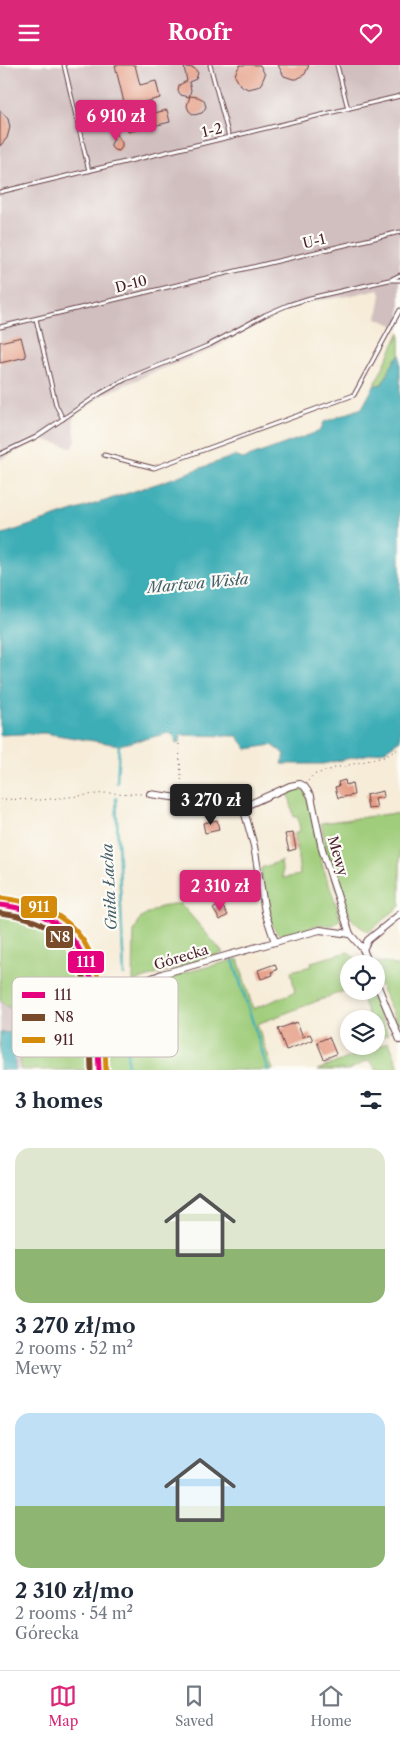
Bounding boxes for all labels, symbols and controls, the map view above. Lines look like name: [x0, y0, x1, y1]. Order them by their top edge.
icon: menu: [15, 19, 43, 47]
text: Roofr: [168, 19, 232, 46]
icon: heart: [357, 19, 385, 47]
pin: 6 910 zł: [64, 99, 168, 142]
text: 6 910 zł: [86, 106, 146, 126]
street label: 1-2: [200, 119, 224, 141]
street label: U-1: [301, 230, 327, 252]
street label: D-10: [113, 271, 149, 297]
water label: Martwa Wisła: [145, 569, 249, 597]
pin: 3 270 zł: [159, 783, 263, 826]
text: 3 270 zł: [181, 790, 241, 810]
street label: Mewy: [324, 834, 352, 878]
water label: Gniła Łacha: [97, 843, 121, 931]
pin: 2 310 zł: [168, 869, 272, 912]
text: 2 310 zł: [191, 876, 249, 896]
line badge: 911: [20, 895, 58, 919]
text: 911: [29, 898, 50, 916]
line badge: N8: [45, 925, 74, 949]
text: N8: [50, 928, 70, 946]
street label: Górecka: [152, 940, 211, 974]
line badge: 111: [67, 950, 105, 974]
text: 111: [77, 953, 96, 971]
map controls: [340, 955, 385, 1055]
button: locate: [340, 955, 385, 1000]
legend: [12, 977, 178, 1057]
text: 111: [54, 986, 72, 1004]
text: N8: [54, 1008, 74, 1026]
button: layers: [340, 1010, 385, 1055]
text: 911: [54, 1031, 74, 1049]
icon: filters: [357, 1086, 385, 1114]
text: 3 homes: [15, 1088, 103, 1113]
icon: home: [155, 1180, 245, 1270]
text: 3 270 zł/mo: [15, 1313, 136, 1338]
text: 2 rooms · 52 m²: [15, 1338, 133, 1358]
text: Mewy: [15, 1358, 62, 1378]
icon: home: [155, 1445, 245, 1535]
text: 2 310 zł/mo: [15, 1578, 134, 1603]
text: 2 rooms · 54 m²: [15, 1603, 133, 1623]
text: Górecka: [15, 1623, 79, 1643]
tab: Map: [48, 1682, 78, 1730]
tab: Saved: [175, 1682, 214, 1730]
tab: Home: [311, 1682, 352, 1730]

